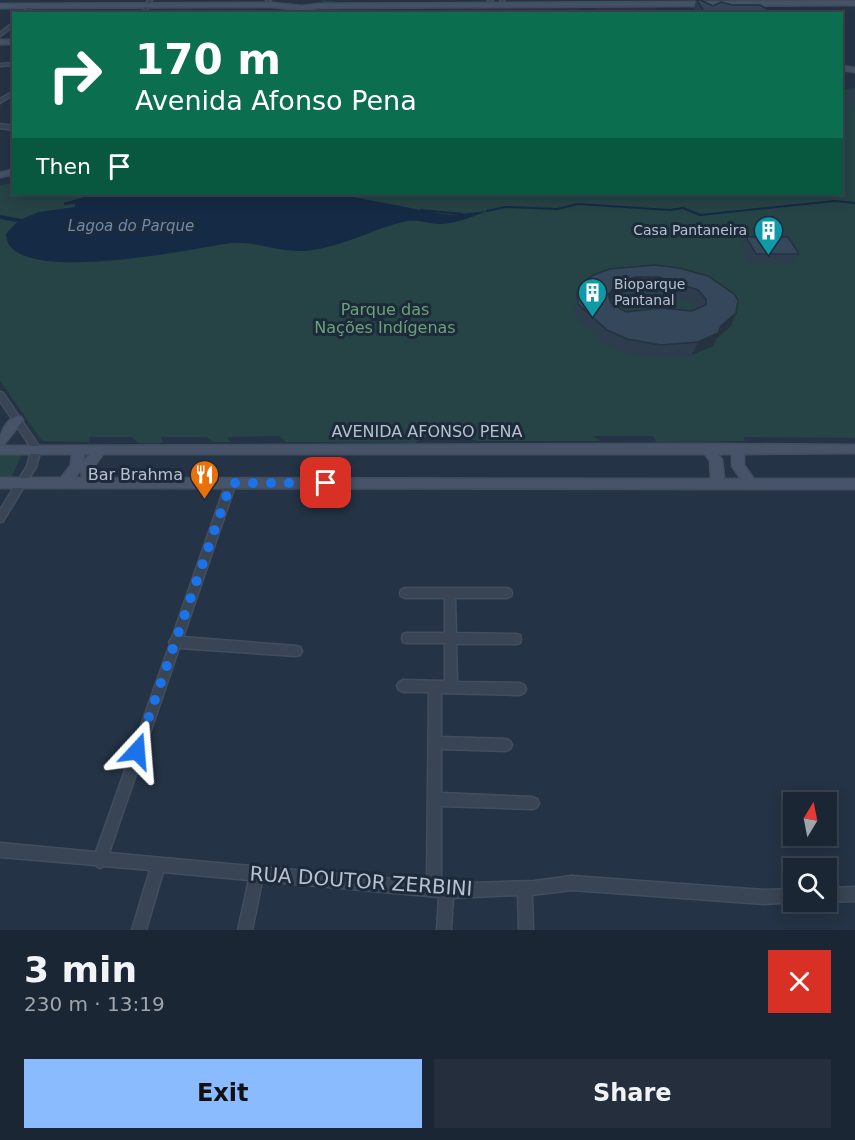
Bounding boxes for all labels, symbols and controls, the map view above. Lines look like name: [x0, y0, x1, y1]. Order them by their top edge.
text: 170 m: [135, 35, 281, 84]
icon: right: [36, 36, 114, 114]
text: Avenida Afonso Pena: [135, 85, 417, 116]
icon: arrive: [103, 150, 136, 183]
text: Then: [36, 154, 91, 179]
building icon: Casa Pantaneira: [752, 214, 784, 256]
water label: Lagoa do Parque: [68, 217, 194, 235]
place label: Casa Pantaneira: [633, 222, 747, 238]
building icon: Bioparque Pantanal: [577, 276, 609, 318]
place label: Bioparque Pantanal: [614, 276, 685, 308]
park label: Parque das Nações Indígenas: [314, 300, 456, 337]
street label: AVENIDA AFONSO PENA: [332, 422, 523, 441]
pin: [300, 457, 351, 508]
restaurant icon: Bar Brahma: [188, 458, 220, 500]
place label: Bar Brahma: [88, 465, 183, 484]
icon: arrive: [309, 466, 342, 499]
position arrow: [105, 719, 169, 783]
north arrow: [783, 792, 837, 846]
map controls: [783, 792, 837, 912]
button: search: [783, 858, 837, 912]
street label: RUA DOUTOR ZERBINI: [249, 861, 473, 901]
text: 3 min: [24, 949, 137, 990]
button: close: [768, 950, 831, 1013]
text: 230 m · 13:19: [24, 992, 165, 1016]
button: Exit: [24, 1059, 422, 1128]
button: Share: [434, 1059, 831, 1128]

